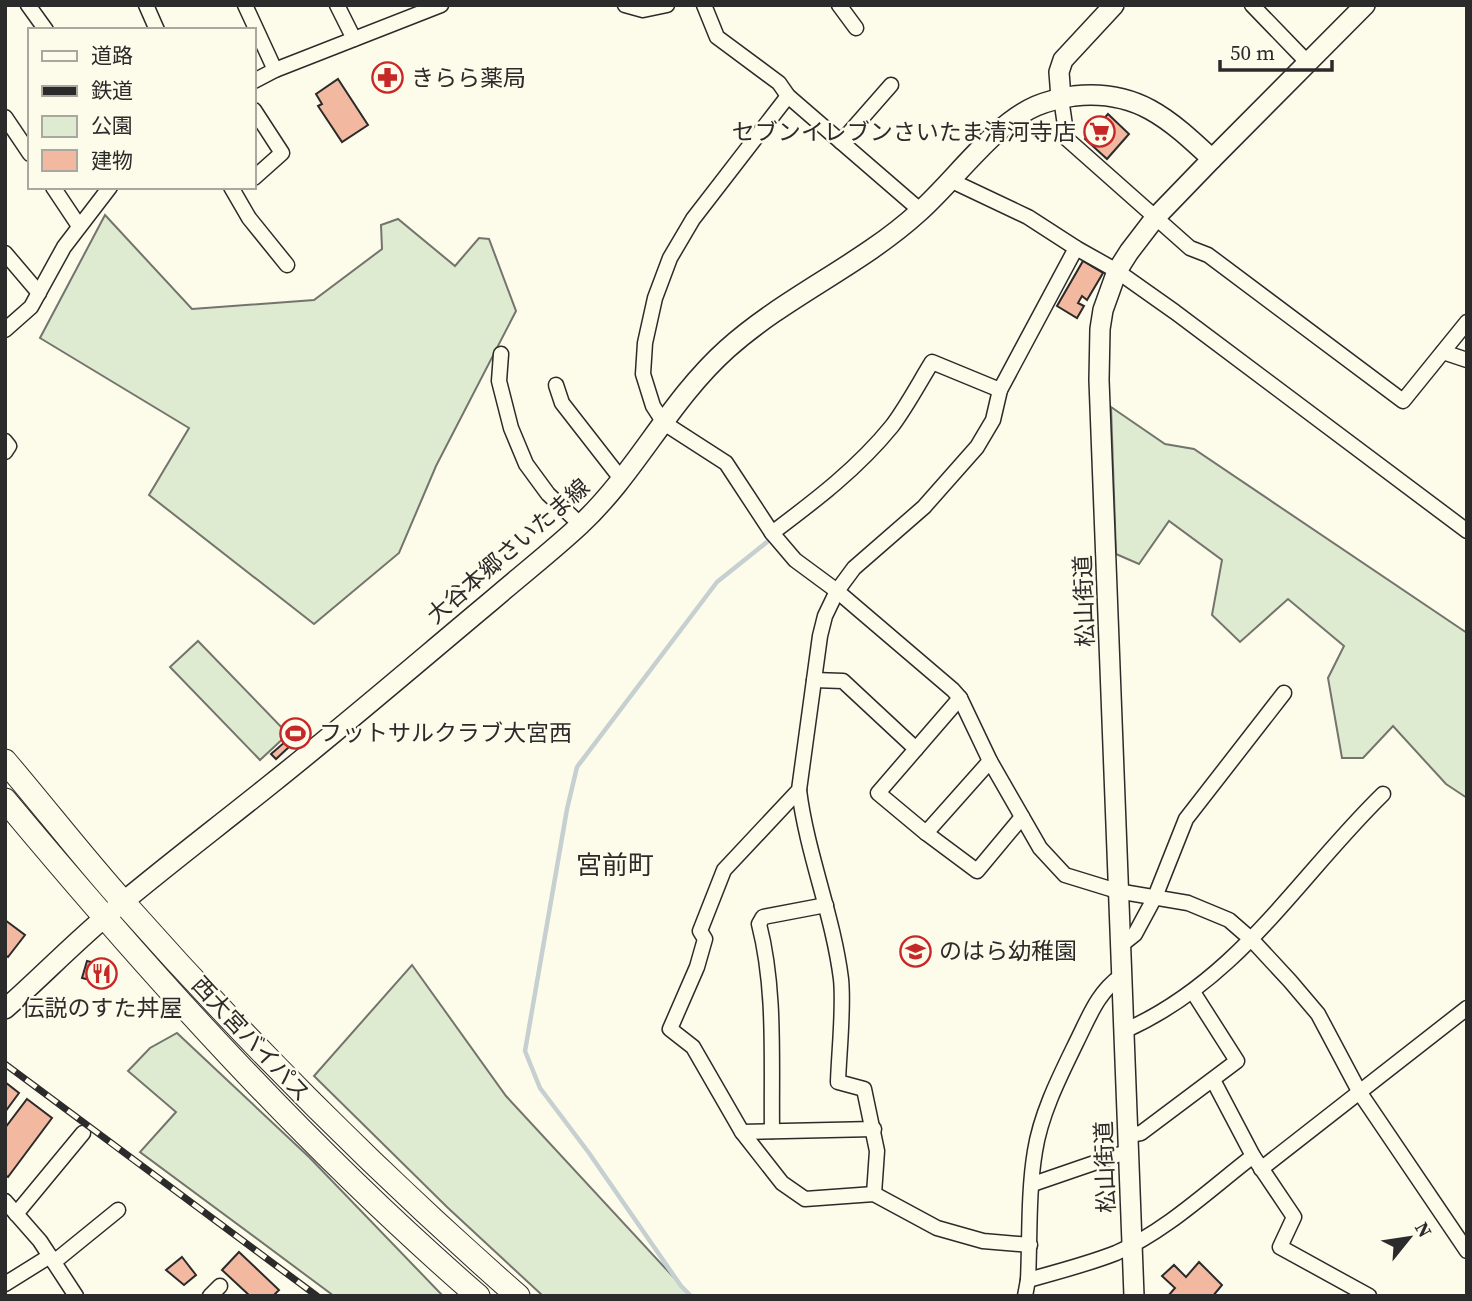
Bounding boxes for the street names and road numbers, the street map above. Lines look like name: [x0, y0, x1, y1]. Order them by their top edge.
street label: 大谷本郷さいたま線: [420, 471, 596, 631]
street label: 松山街道: [1066, 554, 1102, 648]
street label: 西大宮バイパス: [185, 969, 317, 1109]
street label: 松山街道: [1087, 1120, 1123, 1214]

